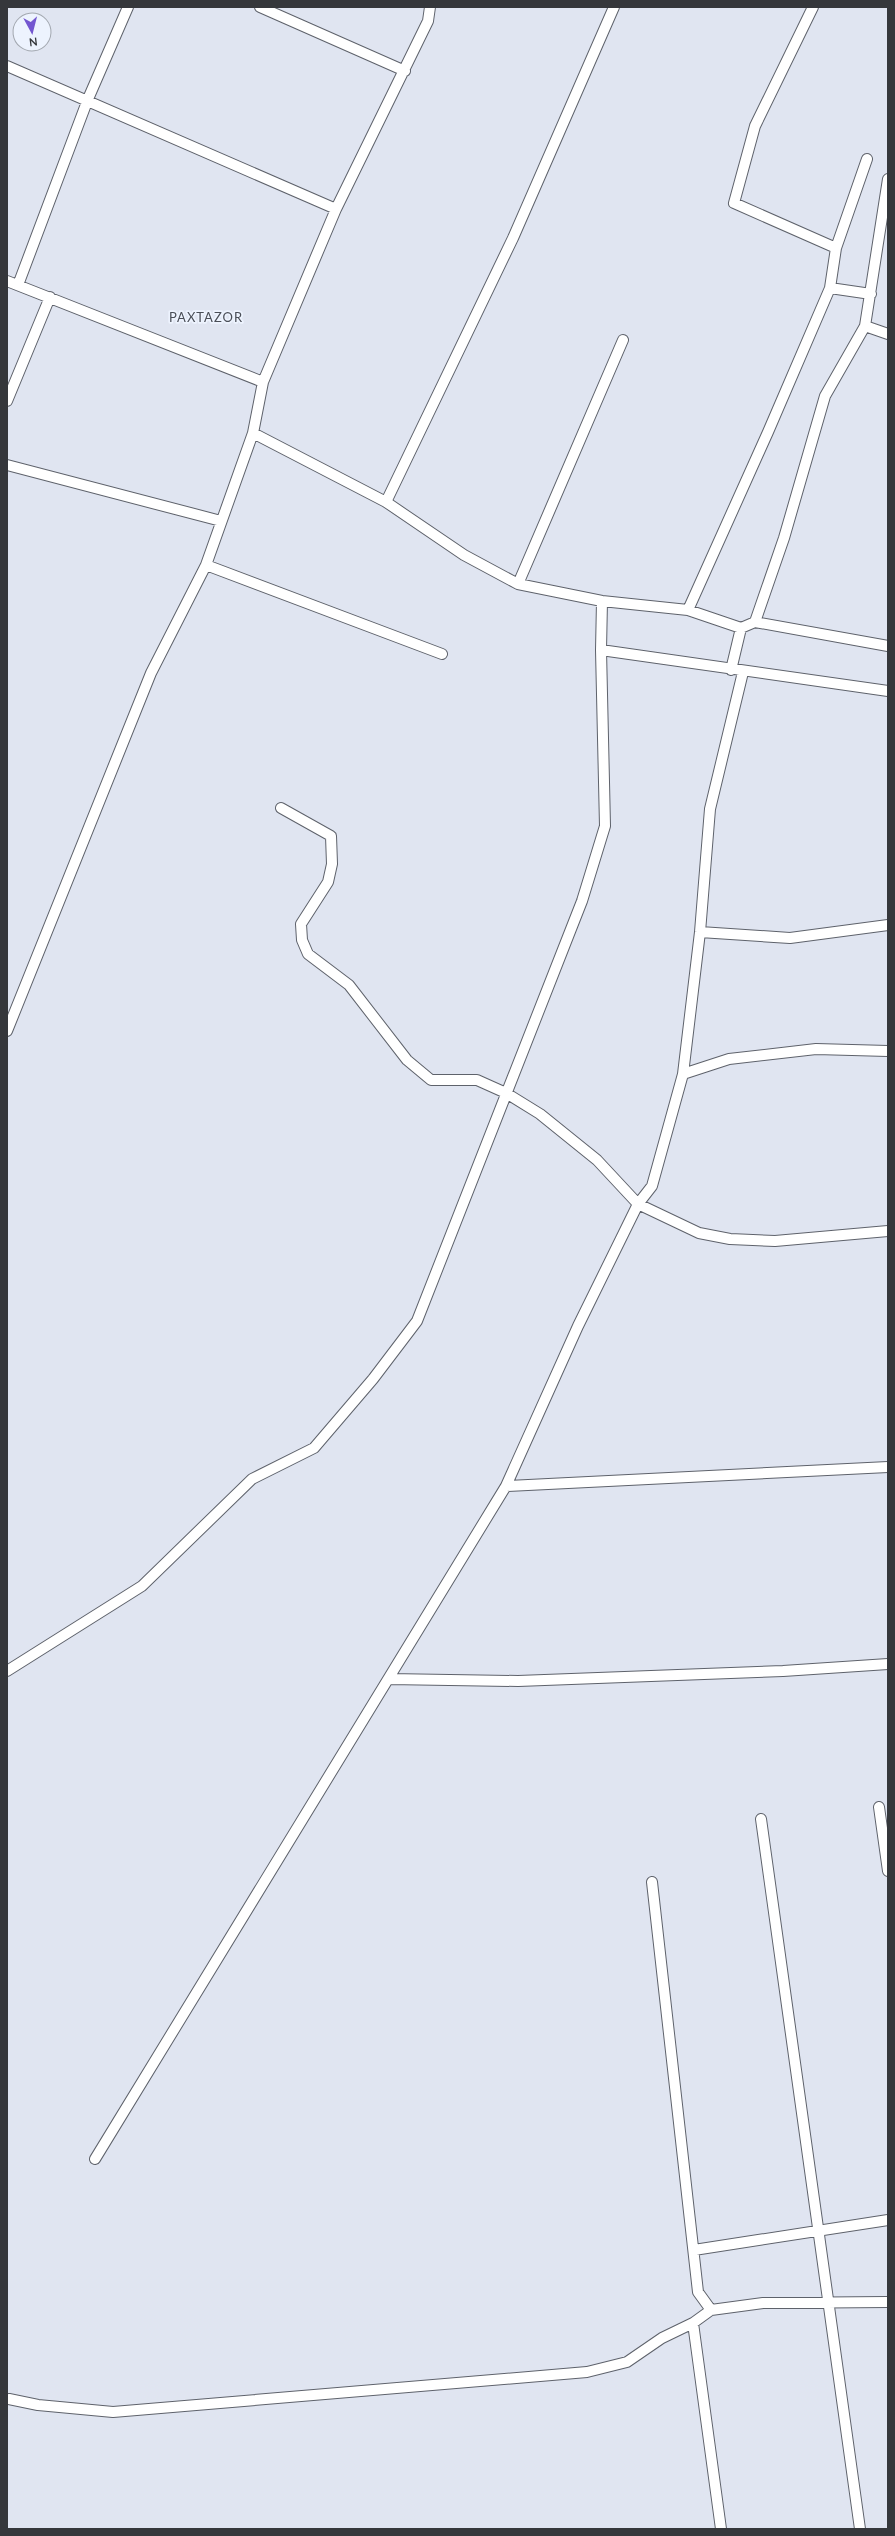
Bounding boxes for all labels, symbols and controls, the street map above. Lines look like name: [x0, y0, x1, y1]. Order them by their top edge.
north arrow: [12, 12, 52, 52]
text: N: [28, 35, 38, 49]
district label: PAXTAZOR: [169, 309, 243, 325]

